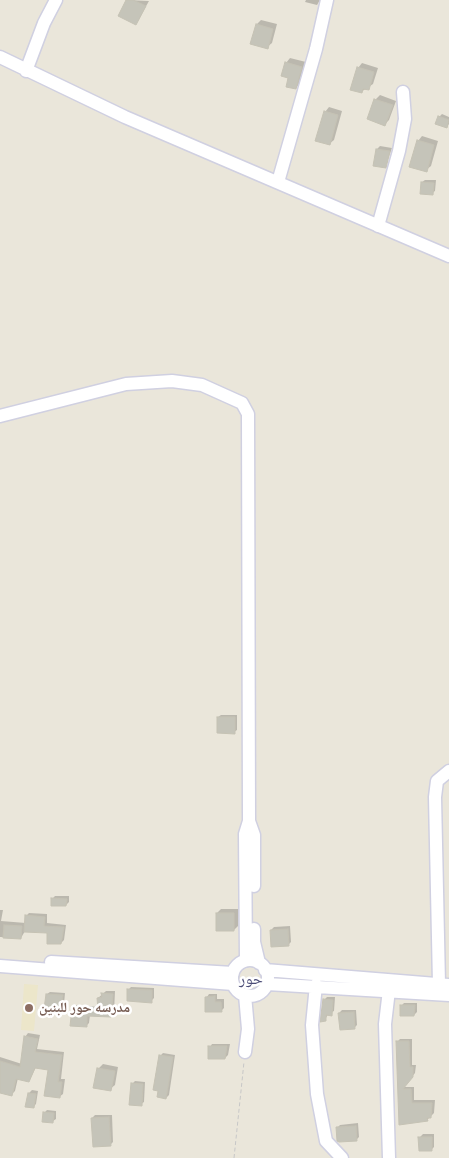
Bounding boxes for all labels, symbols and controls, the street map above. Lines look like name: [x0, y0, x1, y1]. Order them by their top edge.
district label: حور: [239, 969, 263, 989]
place label: مدرسه حور للبنين: [39, 1000, 130, 1016]
marker: مدرسه حور للبنين: [23, 1002, 35, 1014]

